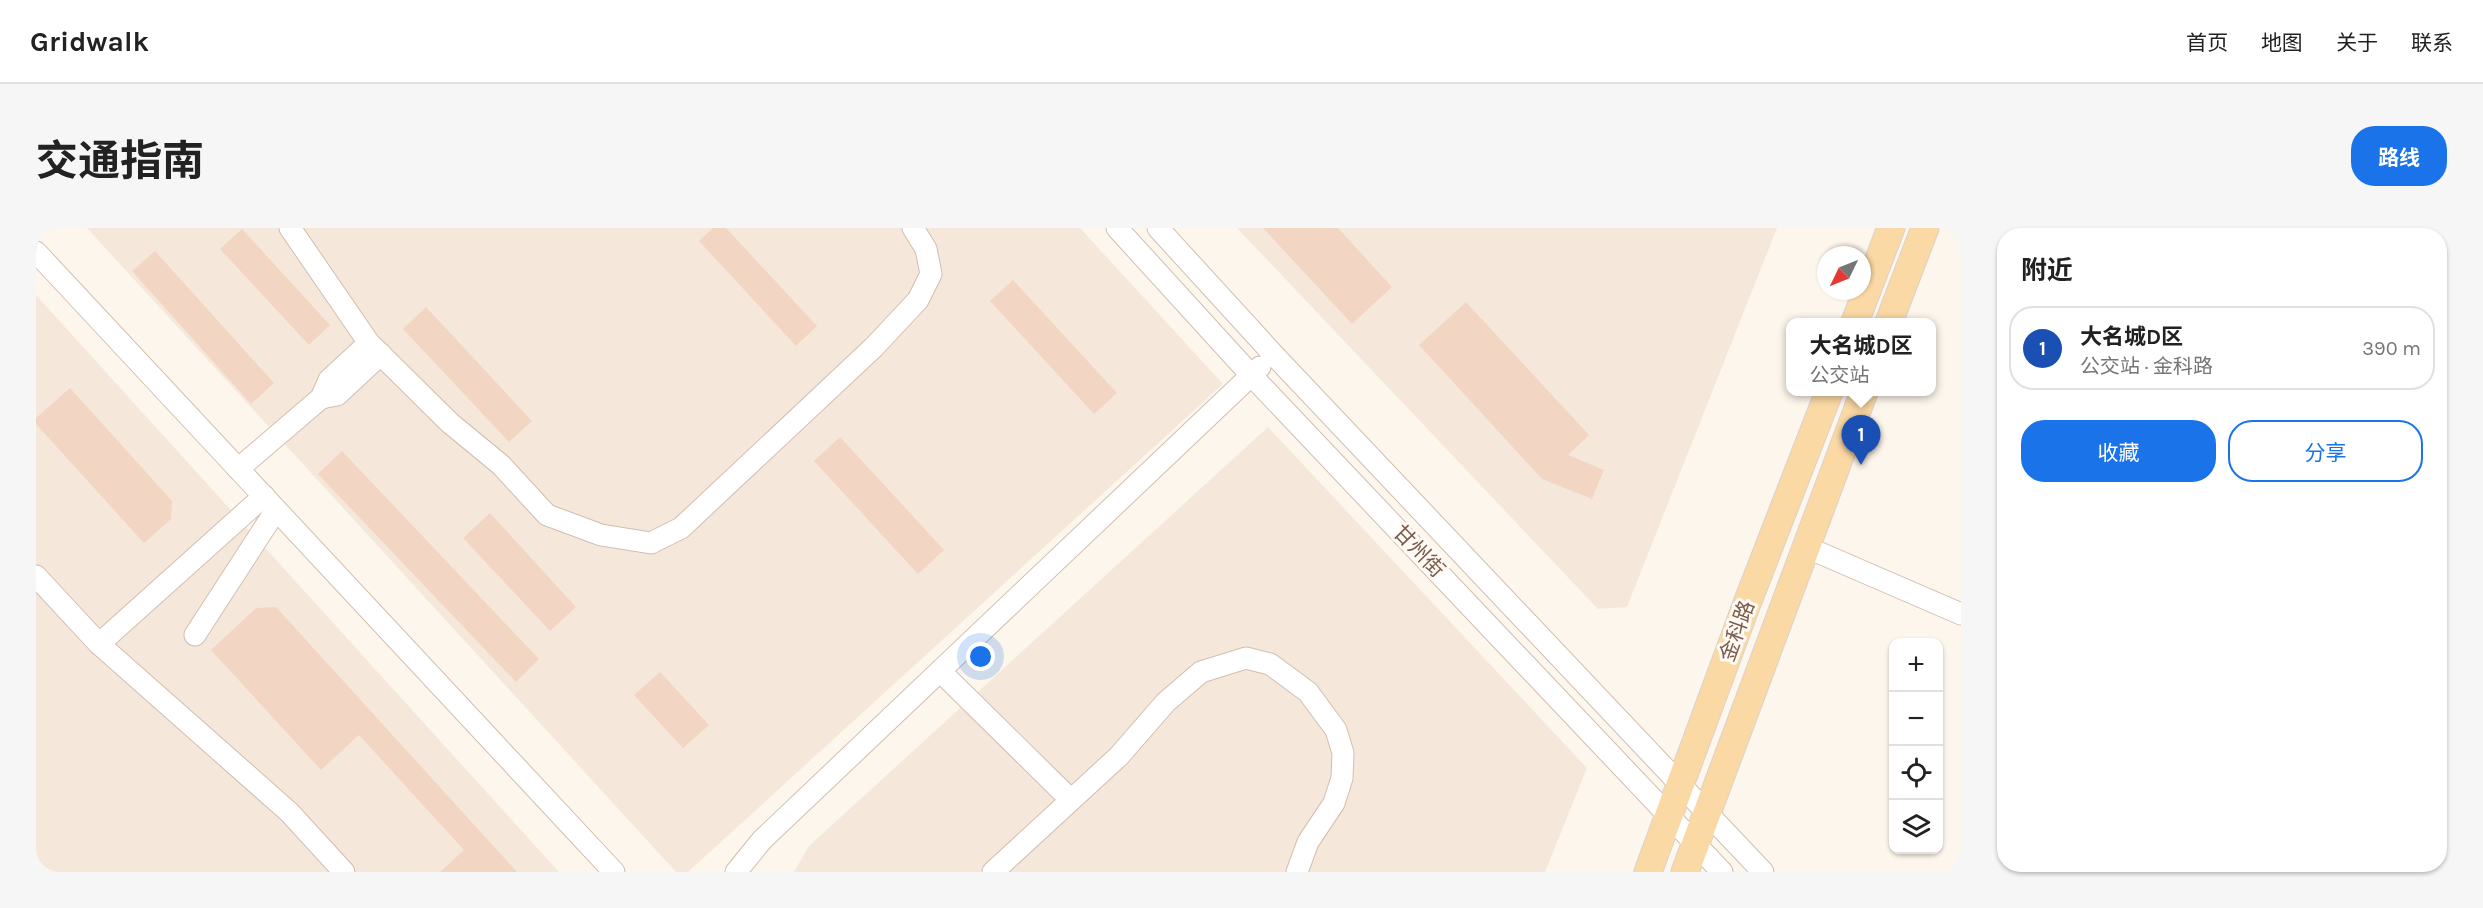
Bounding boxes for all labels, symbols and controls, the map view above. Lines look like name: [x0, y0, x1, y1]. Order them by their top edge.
text: Gridwalk: [30, 25, 149, 58]
text: 首页: [2186, 31, 2228, 55]
text: 地图: [2261, 31, 2303, 55]
text: 关于: [2336, 31, 2378, 55]
text: 联系: [2411, 31, 2453, 55]
button: 路线: [2351, 126, 2447, 186]
text: 交通指南: [36, 136, 204, 186]
north arrow: [1817, 246, 1871, 300]
text: 附近: [2021, 255, 2073, 286]
popup: [1786, 318, 1936, 396]
text: 大名城D区: [2080, 324, 2183, 350]
text: 大名城D区: [1809, 333, 1913, 359]
text: 1: [2039, 337, 2046, 360]
text: 390 m: [2362, 337, 2421, 360]
text: 公交站 · 金科路: [2080, 355, 2213, 378]
text: 公交站: [1809, 364, 1869, 387]
pin: 1: [1842, 416, 1880, 465]
button: 收藏: [2021, 420, 2216, 482]
button: 分享: [2228, 420, 2423, 482]
street label: 甘州街: [1388, 520, 1450, 582]
street label: 金科路: [1715, 597, 1759, 665]
map controls: [1889, 638, 1943, 854]
button: +: [1889, 638, 1943, 692]
your location: [966, 642, 995, 671]
button: −: [1889, 692, 1943, 746]
button: locate: [1889, 746, 1943, 800]
button: layers: [1889, 800, 1943, 854]

